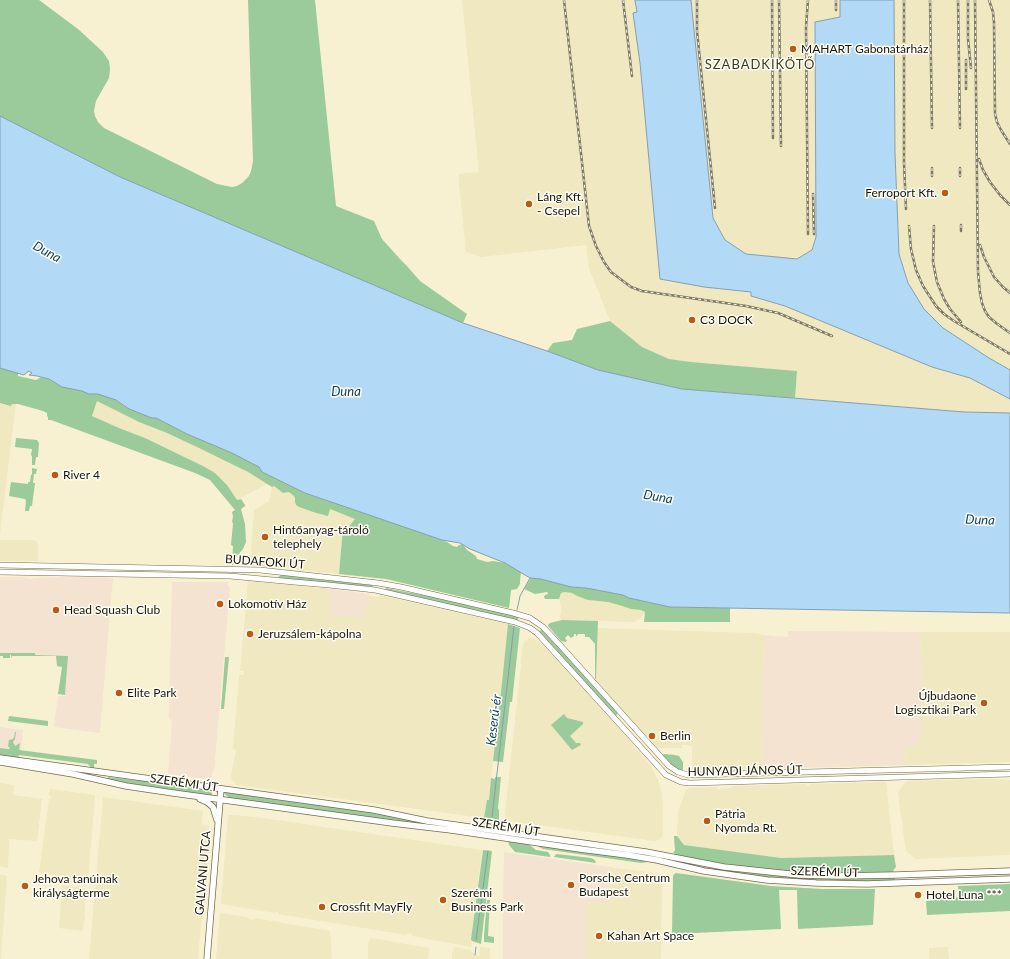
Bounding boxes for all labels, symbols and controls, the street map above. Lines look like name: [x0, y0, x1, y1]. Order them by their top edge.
place label: MAHART Gabonatárház: [801, 42, 928, 56]
marker: MAHART Gabonatárház: [788, 44, 798, 54]
district label: SZABADKIKÖTŐ: [705, 57, 815, 73]
place label: Ferroport Kft.: [865, 186, 937, 200]
marker: Ferroport Kft.: [940, 188, 950, 198]
place label: Láng Kft. - Csepel: [537, 190, 584, 218]
marker: Láng Kft. - Csepel: [524, 199, 534, 209]
water label: Duna: [30, 238, 64, 266]
place label: C3 DOCK: [700, 313, 753, 327]
marker: C3 DOCK: [687, 315, 697, 325]
water label: Duna: [331, 384, 361, 400]
place label: River 4: [63, 468, 100, 482]
marker: River 4: [50, 470, 60, 480]
water label: Duna: [642, 487, 674, 507]
water label: Duna: [965, 511, 995, 529]
place label: Hintőanyag-tároló telephely: [273, 523, 369, 551]
marker: Hintőanyag-tároló telephely: [260, 532, 270, 542]
street label: BUDAFOKI ÚT: [224, 552, 306, 572]
place label: Lokomotív Ház: [228, 597, 307, 611]
marker: Lokomotív Ház: [215, 599, 225, 609]
place label: Head Squash Club: [64, 603, 160, 617]
marker: Head Squash Club: [51, 605, 61, 615]
place label: Jeruzsálem-kápolna: [258, 627, 361, 641]
marker: Jeruzsálem-kápolna: [245, 629, 255, 639]
place label: Elite Park: [127, 686, 177, 700]
marker: Elite Park: [114, 688, 124, 698]
place label: Újbudaone Logisztikai Park: [895, 689, 976, 717]
water label: Keserű-ér: [483, 693, 505, 747]
marker: Újbudaone Logisztikai Park: [979, 698, 989, 708]
place label: Berlin: [660, 729, 691, 743]
marker: Berlin: [647, 731, 657, 741]
street label: HUNYADI JÁNOS ÚT: [687, 763, 803, 779]
street label: SZERÉMI ÚT: [149, 771, 219, 795]
place label: Pátria Nyomda Rt.: [715, 807, 777, 835]
street label: SZERÉMI ÚT: [471, 815, 541, 839]
marker: Pátria Nyomda Rt.: [702, 816, 712, 826]
street label: GALVANI UTCA: [192, 830, 214, 916]
street label: SZERÉMI ÚT: [790, 864, 860, 880]
place label: Porsche Centrum Budapest: [579, 871, 670, 899]
place label: Jehova tanúinak királyságterme: [33, 872, 118, 900]
marker: Porsche Centrum Budapest: [566, 880, 576, 890]
marker: Jehova tanúinak királyságterme: [20, 881, 30, 891]
place label: Szerémi Business Park: [451, 886, 523, 914]
place label: Hotel Luna ***: [926, 888, 1002, 902]
marker: Hotel Luna ***: [913, 890, 923, 900]
marker: Szerémi Business Park: [438, 895, 448, 905]
place label: Crossfit MayFly: [330, 900, 412, 914]
marker: Crossfit MayFly: [317, 902, 327, 912]
place label: Kahan Art Space: [607, 929, 694, 943]
marker: Kahan Art Space: [594, 931, 604, 941]

